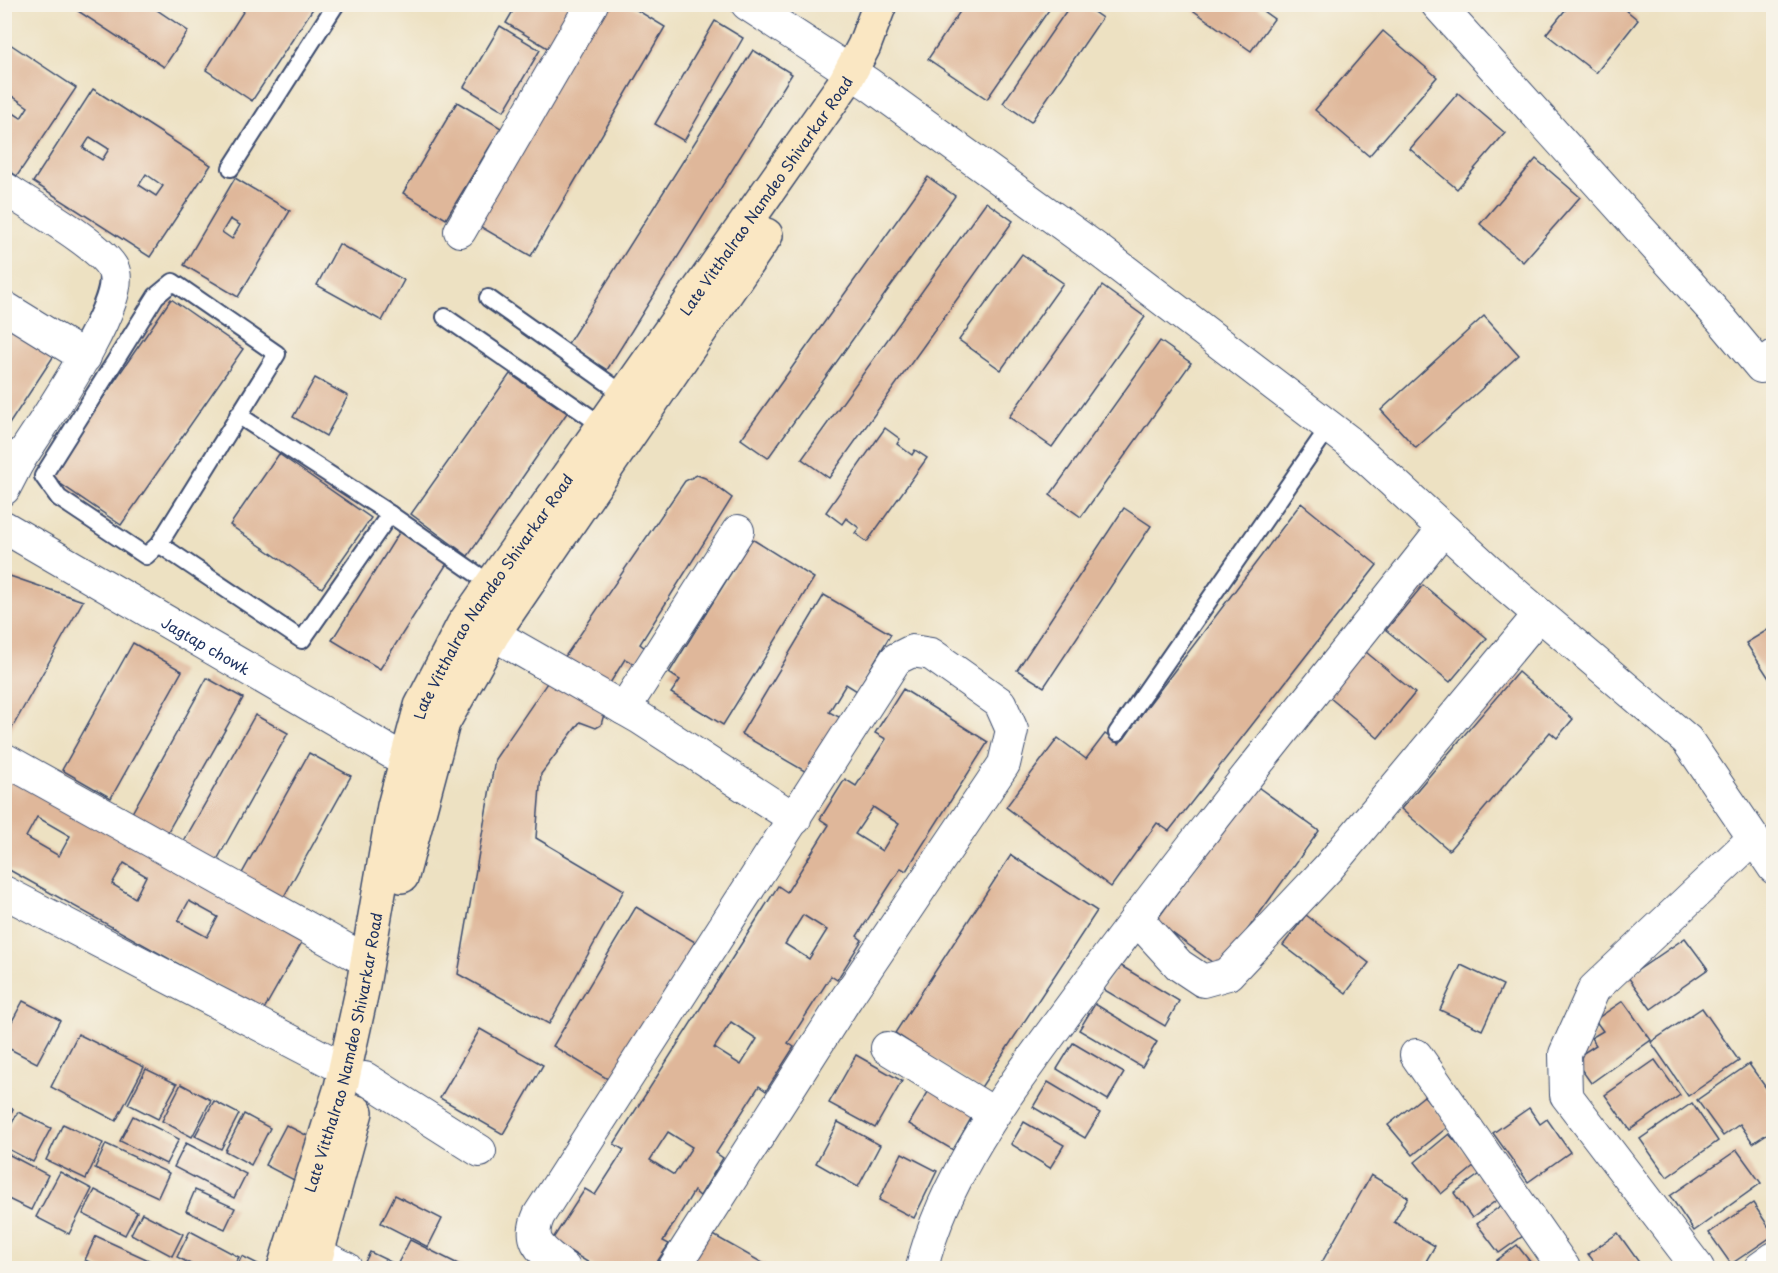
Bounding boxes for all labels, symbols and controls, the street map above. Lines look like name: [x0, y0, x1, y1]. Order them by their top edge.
street label: Late Vitthalrao Namdeo Shivarkar Road: [673, 72, 858, 320]
street label: Late Vitthalrao Namdeo Shivarkar Road: [406, 469, 578, 722]
street label: Jagtap chowk: [157, 610, 255, 680]
street label: Late Vitthalrao Namdeo Shivarkar Road: [297, 910, 387, 1195]

